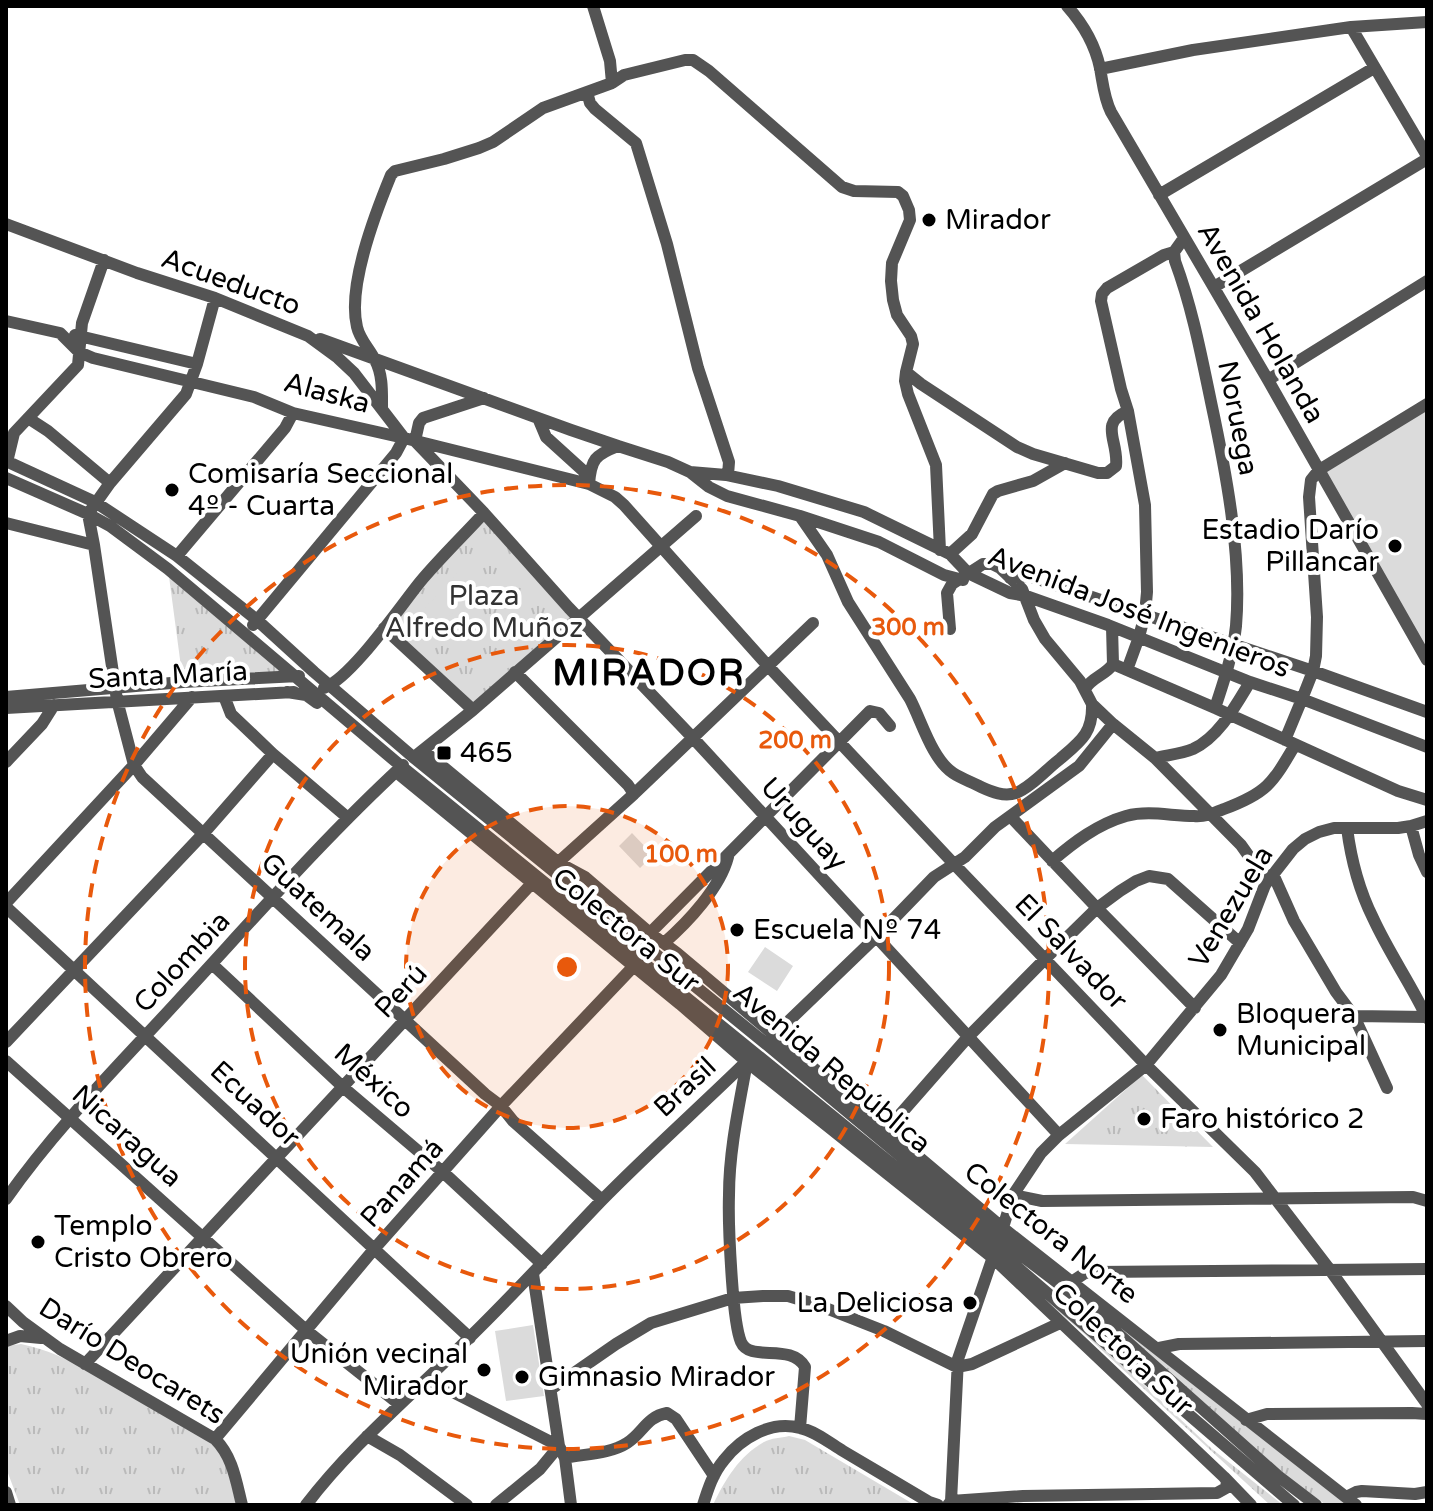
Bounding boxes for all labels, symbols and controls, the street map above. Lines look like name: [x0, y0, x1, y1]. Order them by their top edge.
place label: Mirador: [945, 203, 1051, 237]
marker: Mirador: [920, 211, 938, 229]
street label: Avenida Holanda: [1190, 217, 1332, 429]
street label: Acueducto: [157, 241, 305, 323]
street label: Noruega: [1210, 358, 1266, 478]
street label: Alaska: [280, 365, 374, 421]
place label: Comisaría Seccional 4º - Cuarta: [188, 457, 453, 523]
marker: Comisaría Seccional 4º - Cuarta: [163, 481, 181, 499]
place label: Estadio Darío Pillancar: [1201, 513, 1379, 579]
marker: Estadio Darío Pillancar: [1386, 537, 1404, 555]
street label: Avenida José Ingenieros: [983, 539, 1295, 685]
park label: Plaza Alfredo Muñoz: [385, 579, 583, 645]
text: 300 m: [871, 613, 945, 642]
district label: MIRADOR: [552, 652, 746, 695]
street label: Santa María: [87, 654, 249, 696]
text: 200 m: [758, 726, 832, 755]
place label: 465: [460, 736, 513, 770]
marker: 465: [435, 744, 453, 762]
street label: Uruguay: [753, 770, 855, 878]
text: 100 m: [644, 840, 718, 869]
street label: Venezuela: [1181, 840, 1281, 974]
street label: Guatemala: [254, 845, 382, 969]
street label: Colectora Sur: [545, 860, 707, 1000]
street label: El Salvador: [1007, 887, 1135, 1017]
street label: Colombia: [127, 904, 237, 1020]
place label: Escuela Nº 74: [753, 913, 941, 947]
marker: Escuela Nº 74: [728, 921, 746, 939]
centre of rings: [553, 953, 581, 981]
street label: Perú: [367, 957, 435, 1025]
street label: Avenida República: [726, 975, 938, 1161]
place label: Bloquera Municipal: [1236, 997, 1366, 1063]
marker: Bloquera Municipal: [1211, 1021, 1229, 1039]
street label: México: [327, 1036, 421, 1126]
street label: Brasil: [647, 1050, 723, 1124]
street label: Ecuador: [203, 1054, 307, 1154]
street label: Nicaragua: [65, 1078, 189, 1194]
place label: Faro histórico 2: [1160, 1102, 1365, 1136]
marker: Faro histórico 2: [1135, 1110, 1153, 1128]
street label: Panamá: [353, 1131, 451, 1235]
street label: Colectora Norte: [957, 1155, 1145, 1311]
place label: Templo Cristo Obrero: [54, 1209, 233, 1275]
marker: Templo Cristo Obrero: [29, 1233, 47, 1251]
street label: Colectora Sur: [1046, 1275, 1201, 1423]
place label: La Deliciosa: [796, 1286, 954, 1320]
street label: Darío Deocarets: [33, 1290, 231, 1432]
marker: La Deliciosa: [961, 1294, 979, 1312]
place label: Unión vecinal Mirador: [290, 1337, 468, 1403]
place label: Gimnasio Mirador: [538, 1360, 775, 1394]
marker: Unión vecinal Mirador: [475, 1361, 493, 1379]
marker: Gimnasio Mirador: [513, 1368, 531, 1386]

